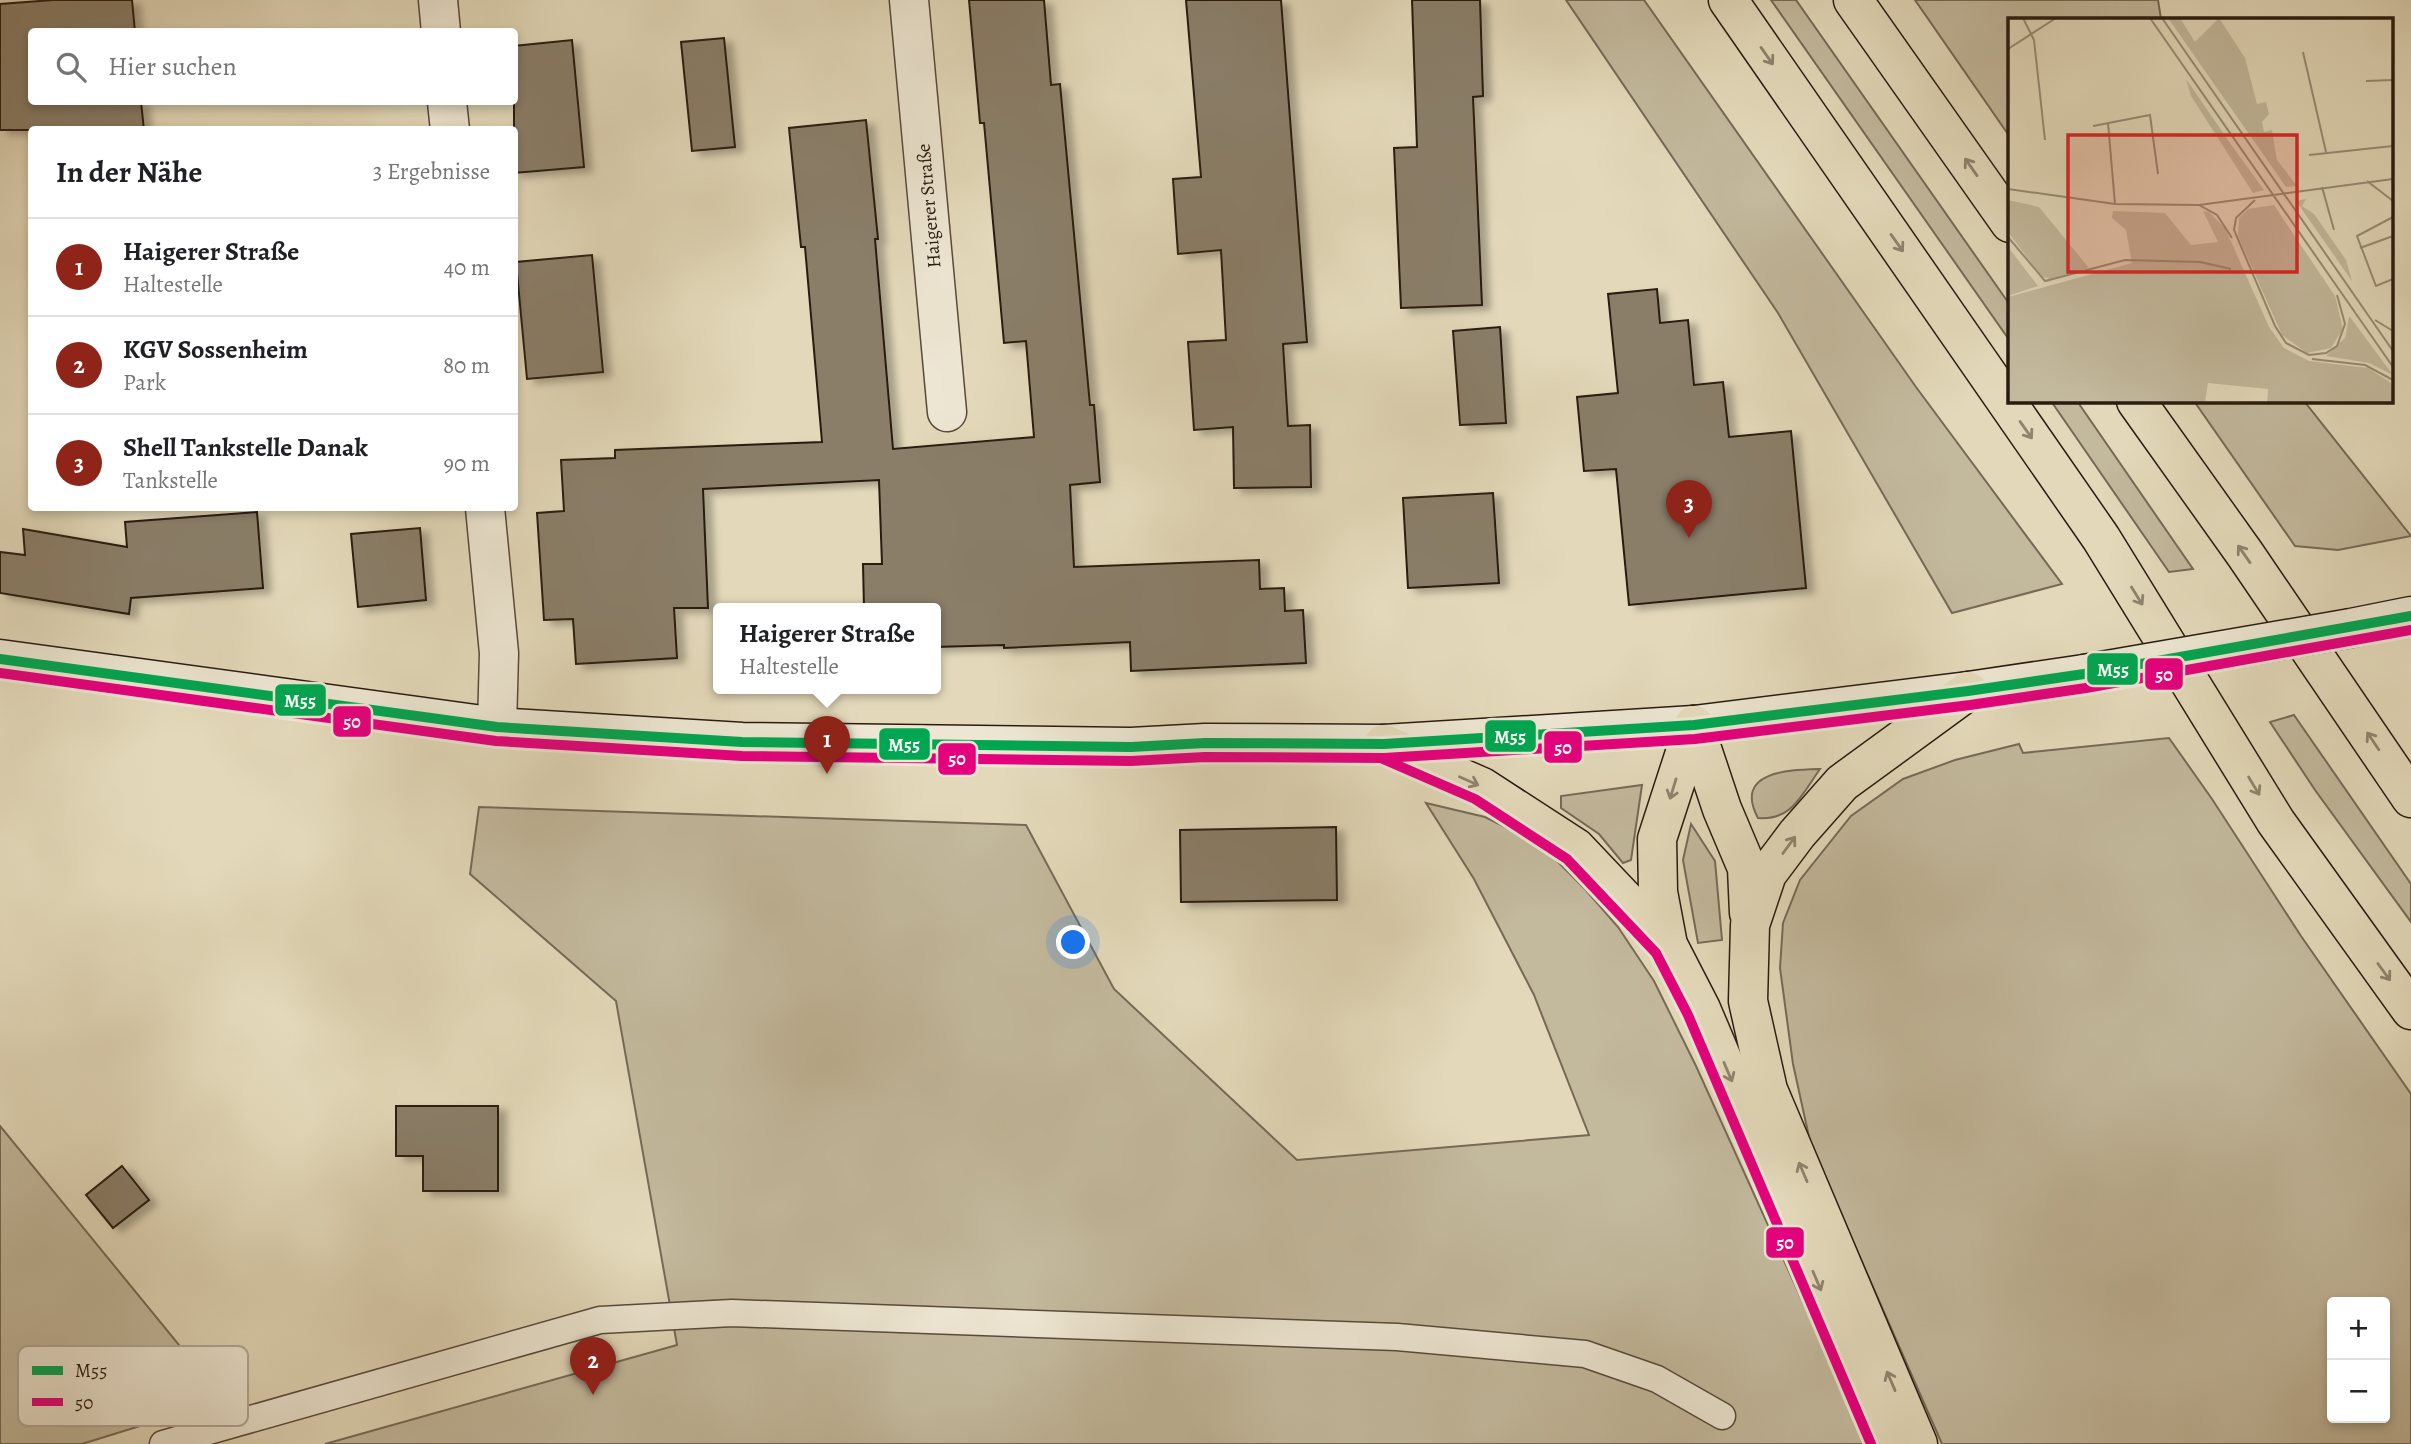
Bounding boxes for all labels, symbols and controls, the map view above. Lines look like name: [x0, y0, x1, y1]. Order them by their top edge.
inset map: [2008, 18, 2394, 402]
search box: [28, 28, 518, 105]
one-way arrow: [1760, 46, 1774, 65]
icon: search: [52, 48, 90, 86]
text: Hier suchen: [108, 49, 237, 84]
street label: Haigerer Straße: [911, 143, 947, 269]
text: In der Nähe: [56, 152, 202, 192]
text: 3 Ergebnisse: [373, 156, 490, 187]
one-way arrow: [1964, 158, 1978, 177]
one-way arrow: [1889, 233, 1904, 252]
text: Haigerer Straße: [123, 234, 299, 269]
text: 1: [75, 252, 83, 283]
text: 40 m: [444, 252, 490, 283]
text: Haltestelle: [123, 269, 223, 300]
text: KGV Sossenheim: [123, 332, 308, 367]
text: 2: [73, 350, 85, 381]
text: 80 m: [443, 350, 490, 381]
text: Park: [123, 367, 166, 398]
one-way arrow: [2019, 420, 2033, 439]
text: Shell Tankstelle Danak: [123, 430, 368, 465]
text: 3: [74, 448, 84, 479]
text: 90 m: [444, 448, 490, 479]
text: Tankstelle: [123, 465, 218, 496]
pin: 3: [1666, 480, 1712, 538]
one-way arrow: [2237, 545, 2251, 564]
one-way arrow: [2129, 586, 2144, 605]
popup: [713, 603, 941, 694]
text: Haigerer Straße: [739, 616, 915, 651]
text: Haltestelle: [739, 651, 839, 682]
line badge: M55: [2086, 652, 2139, 686]
text: M55: [2097, 657, 2129, 683]
line badge: 50: [2144, 657, 2184, 691]
text: 50: [2155, 662, 2173, 688]
line badge: M55: [274, 683, 327, 717]
text: M55: [284, 688, 316, 714]
line badge: 50: [332, 705, 372, 738]
text: 50: [343, 709, 361, 735]
pin: 1: [804, 716, 850, 774]
line badge: M55: [1484, 719, 1537, 753]
text: M55: [1494, 724, 1526, 750]
line badge: M55: [878, 727, 931, 761]
line badge: 50: [1543, 730, 1583, 764]
text: M55: [888, 732, 920, 758]
one-way arrow: [2365, 732, 2379, 752]
text: 50: [1554, 735, 1572, 761]
line badge: 50: [937, 742, 977, 776]
text: 50: [948, 746, 966, 772]
one-way arrow: [1458, 775, 1479, 788]
one-way arrow: [2247, 775, 2261, 795]
one-way arrow: [1665, 778, 1678, 800]
one-way arrow: [1782, 836, 1796, 855]
your location: [1056, 925, 1090, 959]
one-way arrow: [2377, 962, 2391, 981]
one-way arrow: [1722, 1061, 1735, 1082]
one-way arrow: [1795, 1161, 1808, 1183]
line badge: 50: [1765, 1226, 1805, 1259]
text: 50: [1776, 1230, 1794, 1256]
one-way arrow: [1811, 1270, 1824, 1292]
map controls: [2327, 1297, 2390, 1423]
button: +: [2327, 1297, 2390, 1360]
pin: 2: [570, 1337, 616, 1395]
legend: [18, 1346, 248, 1426]
text: M55: [75, 1358, 107, 1384]
button: −: [2327, 1360, 2390, 1423]
one-way arrow: [1884, 1371, 1897, 1392]
text: 50: [75, 1390, 93, 1416]

